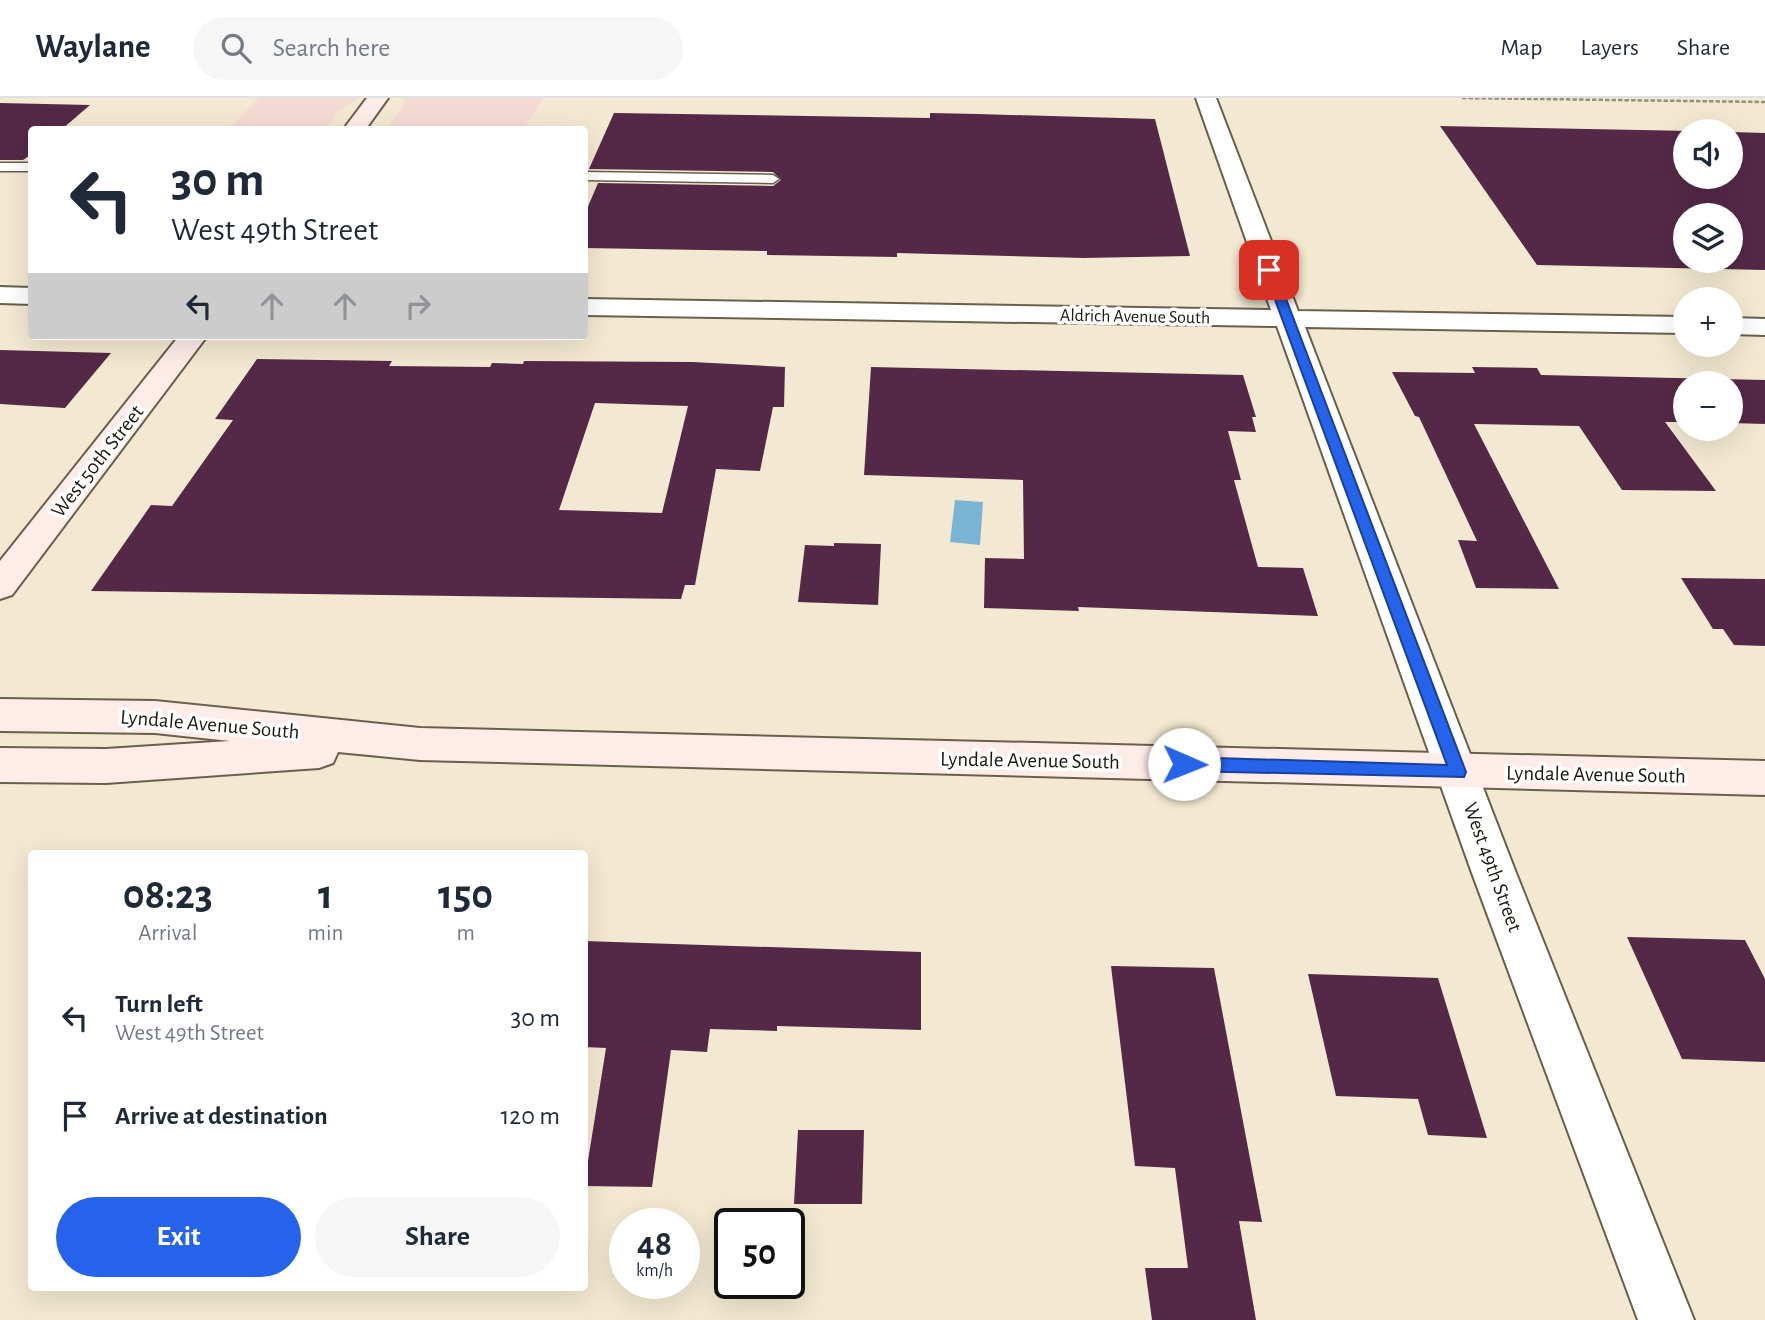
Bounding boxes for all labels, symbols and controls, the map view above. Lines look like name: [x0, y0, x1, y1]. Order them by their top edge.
search box: [193, 17, 683, 80]
icon: search: [217, 29, 255, 67]
text: Waylane: [35, 31, 151, 64]
text: Search here: [273, 35, 390, 61]
text: Map: [1500, 36, 1542, 60]
text: Layers: [1580, 36, 1639, 60]
text: Share: [1677, 36, 1730, 60]
map controls: [1673, 119, 1743, 441]
button: sound: [1673, 119, 1743, 189]
icon: left: [56, 154, 147, 245]
text: 30 m: [171, 156, 265, 205]
button: layers: [1673, 203, 1743, 273]
text: West 49th Street: [171, 214, 378, 246]
pin: [1239, 240, 1299, 300]
icon: arrive: [1250, 251, 1288, 289]
icon: left: [180, 287, 218, 325]
icon: ahead: [253, 287, 291, 325]
icon: ahead: [326, 287, 364, 325]
icon: right: [399, 287, 437, 325]
button: +: [1673, 287, 1743, 357]
street label: Aldrich Avenue South: [1060, 307, 1210, 327]
button: −: [1673, 371, 1743, 441]
street label: West 50th Street: [47, 401, 148, 521]
street label: Lyndale Avenue South: [120, 706, 300, 743]
position arrow: [1147, 727, 1221, 801]
street label: Lyndale Avenue South: [940, 748, 1120, 773]
street label: Lyndale Avenue South: [1506, 762, 1686, 787]
street label: West 49th Street: [1459, 800, 1526, 935]
text: 08:23: [123, 874, 213, 916]
text: 1: [318, 874, 333, 916]
text: 150: [438, 874, 493, 916]
text: Arrival: [138, 922, 197, 945]
text: min: [308, 922, 343, 945]
text: m: [456, 922, 475, 945]
text: Turn left: [115, 991, 203, 1017]
icon: left: [56, 999, 94, 1037]
text: 30 m: [510, 1005, 560, 1031]
text: West 49th Street: [115, 1022, 264, 1045]
icon: arrive: [56, 1097, 94, 1135]
text: Arrive at destination: [115, 1103, 328, 1129]
text: 120 m: [500, 1103, 560, 1129]
button: Exit: [56, 1197, 301, 1277]
button: Share: [315, 1197, 560, 1277]
speed limit sign: 50: [714, 1208, 805, 1299]
text: 48: [637, 1227, 672, 1262]
text: km/h: [636, 1262, 673, 1280]

